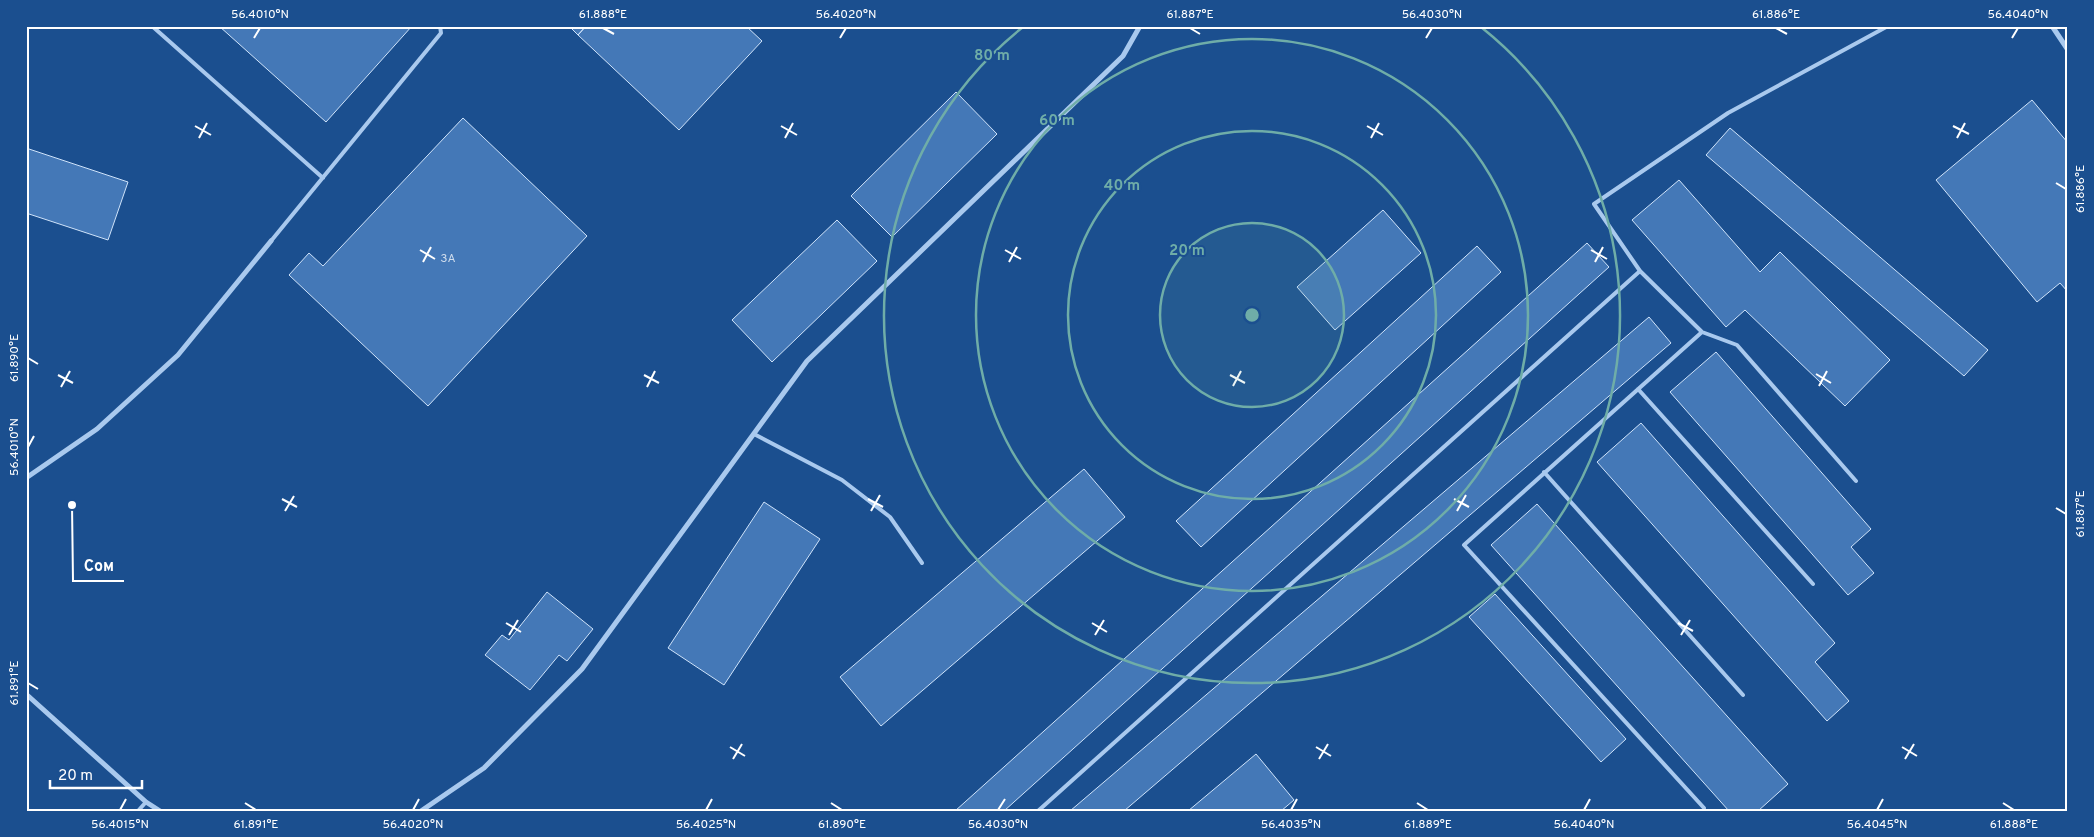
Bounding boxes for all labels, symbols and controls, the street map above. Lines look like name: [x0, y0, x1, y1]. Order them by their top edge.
text: 56.4010°N: [231, 7, 289, 23]
text: 61.888°E: [579, 7, 627, 23]
text: 56.4020°N: [816, 7, 876, 23]
text: 61.887°E: [1166, 7, 1214, 23]
text: 56.4030°N: [1402, 7, 1462, 23]
text: 61.886°E: [1752, 7, 1800, 23]
text: 56.4040°N: [1987, 7, 2049, 23]
text: 80 m: [974, 47, 1010, 66]
text: 60 m: [1039, 112, 1075, 131]
text: 61.886°E: [2073, 165, 2089, 213]
text: 40 m: [1104, 177, 1140, 196]
text: 20 m: [1169, 242, 1205, 261]
house number: 3А: [440, 251, 456, 267]
centre of rings: [1243, 306, 1261, 324]
text: 61.890°E: [7, 334, 23, 382]
text: 56.4010°N: [7, 418, 23, 476]
text: 61.887°E: [2073, 490, 2089, 538]
callout: Сом: [73, 550, 124, 581]
text: Сом: [84, 557, 114, 577]
text: 61.891°E: [7, 660, 23, 706]
scale bar: [50, 757, 142, 789]
text: 20 m: [58, 767, 93, 786]
text: 56.4015°N: [91, 817, 149, 833]
text: 61.891°E: [233, 817, 279, 833]
text: 56.4020°N: [383, 817, 443, 833]
text: 56.4025°N: [676, 817, 736, 833]
text: 61.890°E: [818, 817, 866, 833]
text: 56.4030°N: [968, 817, 1028, 833]
text: 56.4035°N: [1261, 817, 1321, 833]
text: 61.889°E: [1404, 817, 1452, 833]
text: 56.4040°N: [1553, 817, 1615, 833]
text: 56.4045°N: [1847, 817, 1907, 833]
text: 61.888°E: [1990, 817, 2038, 833]

